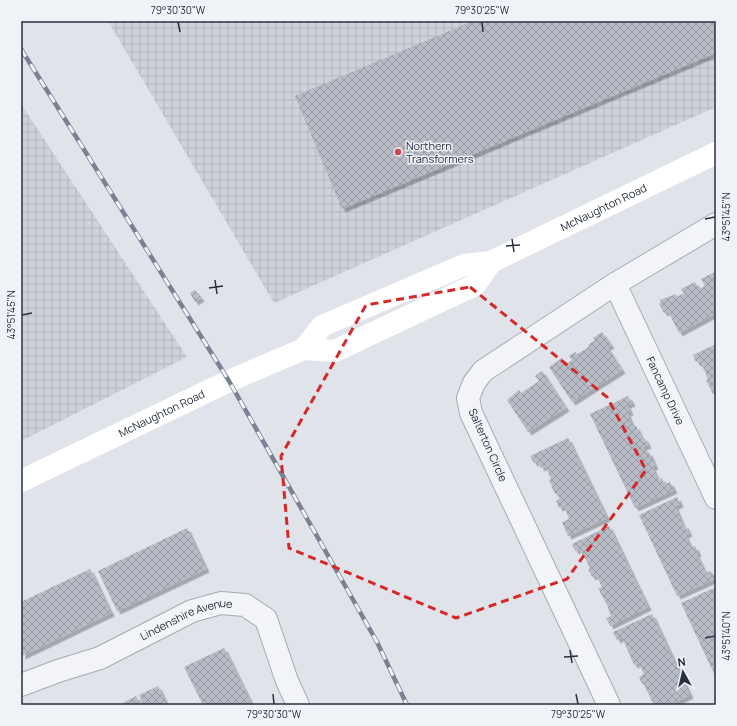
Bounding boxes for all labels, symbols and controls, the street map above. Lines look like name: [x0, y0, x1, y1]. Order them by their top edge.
text: 79°30'30"W: [151, 3, 206, 17]
text: 79°30'25"W: [455, 3, 510, 17]
place label: Northern Transformers: [406, 138, 474, 166]
marker: Northern Transformers: [393, 147, 403, 157]
street label: McNaughton Road: [558, 180, 649, 234]
text: 43°51'45"N: [719, 192, 733, 241]
text: 43°51'45"N: [4, 290, 18, 339]
street label: Fancamp Drive: [643, 354, 689, 428]
street label: McNaughton Road: [116, 386, 207, 440]
street label: Salterton Circle: [466, 406, 512, 484]
street label: Lindenshire Avenue: [137, 595, 234, 643]
text: 43°51'40"N: [719, 611, 733, 661]
north arrow: [663, 652, 703, 692]
text: N: [677, 654, 687, 670]
text: 79°30'30"W: [247, 707, 302, 721]
text: 79°30'25"W: [551, 707, 606, 721]

